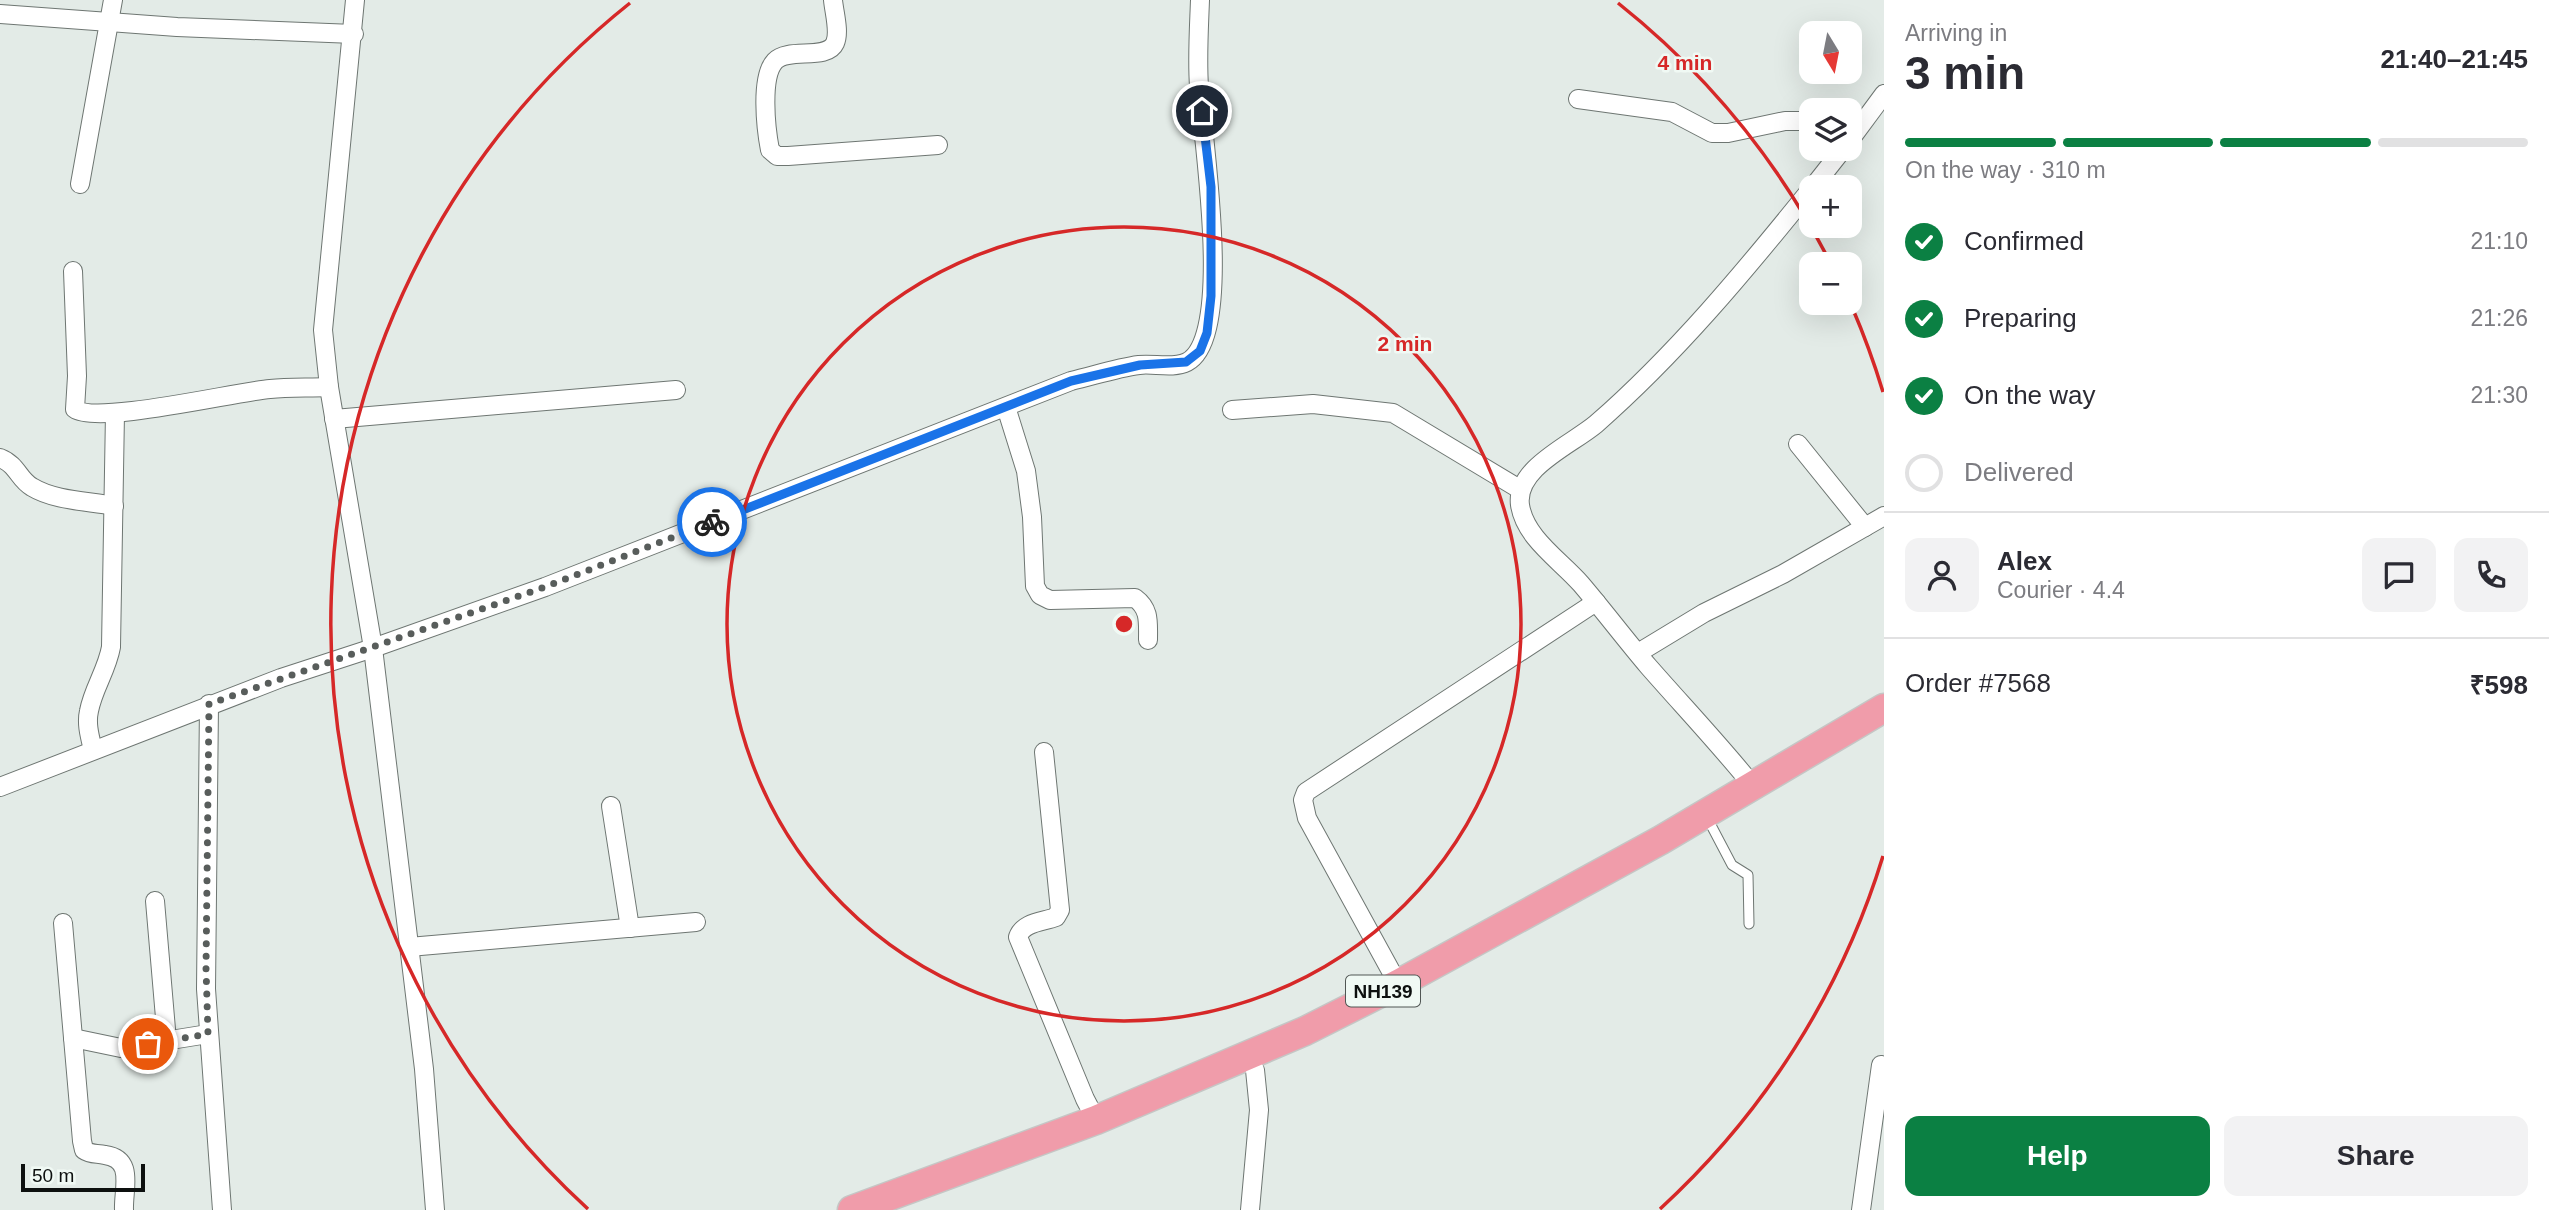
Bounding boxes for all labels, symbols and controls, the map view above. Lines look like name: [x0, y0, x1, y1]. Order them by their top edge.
text: Arriving in: [1905, 20, 2007, 46]
north arrow: [1799, 21, 1862, 84]
map controls: [1799, 21, 1862, 315]
text: 21:40–21:45: [2381, 44, 2528, 74]
text: 3 min: [1905, 47, 2025, 99]
text: 4 min: [1658, 51, 1712, 74]
pin: [1172, 81, 1232, 141]
icon: home: [1183, 92, 1221, 130]
button: layers: [1799, 98, 1862, 161]
text: On the way · 310 m: [1905, 157, 2106, 183]
button: +: [1799, 175, 1862, 238]
icon: check: [1905, 223, 1943, 261]
text: Confirmed: [1964, 226, 2084, 256]
text: 21:10: [2470, 228, 2528, 254]
button: −: [1799, 252, 1862, 315]
icon: check: [1905, 300, 1943, 338]
text: Preparing: [1964, 303, 2077, 333]
text: 21:26: [2470, 305, 2528, 331]
text: 2 min: [1378, 332, 1432, 355]
icon: check: [1905, 377, 1943, 415]
text: On the way: [1964, 380, 2096, 410]
text: 21:30: [2470, 382, 2528, 408]
text: Delivered: [1964, 457, 2074, 487]
courier: [677, 487, 747, 557]
icon: bike: [693, 503, 731, 541]
button: person: [1905, 538, 1979, 612]
button: chat: [2362, 538, 2436, 612]
button: phone: [2454, 538, 2528, 612]
text: Alex: [1997, 546, 2052, 576]
text: Courier · 4.4: [1997, 577, 2125, 603]
centre of rings: [1112, 612, 1136, 636]
text: Order #7568: [1905, 668, 2051, 698]
text: ₹598: [2470, 670, 2528, 700]
road number: NH139: [1346, 976, 1420, 1007]
pin: [118, 1014, 178, 1074]
icon: bag: [129, 1025, 167, 1063]
button: Help: [1905, 1116, 2210, 1196]
button: Share: [2224, 1116, 2528, 1196]
scale bar: [21, 1161, 145, 1193]
text: 50 m: [32, 1165, 74, 1186]

